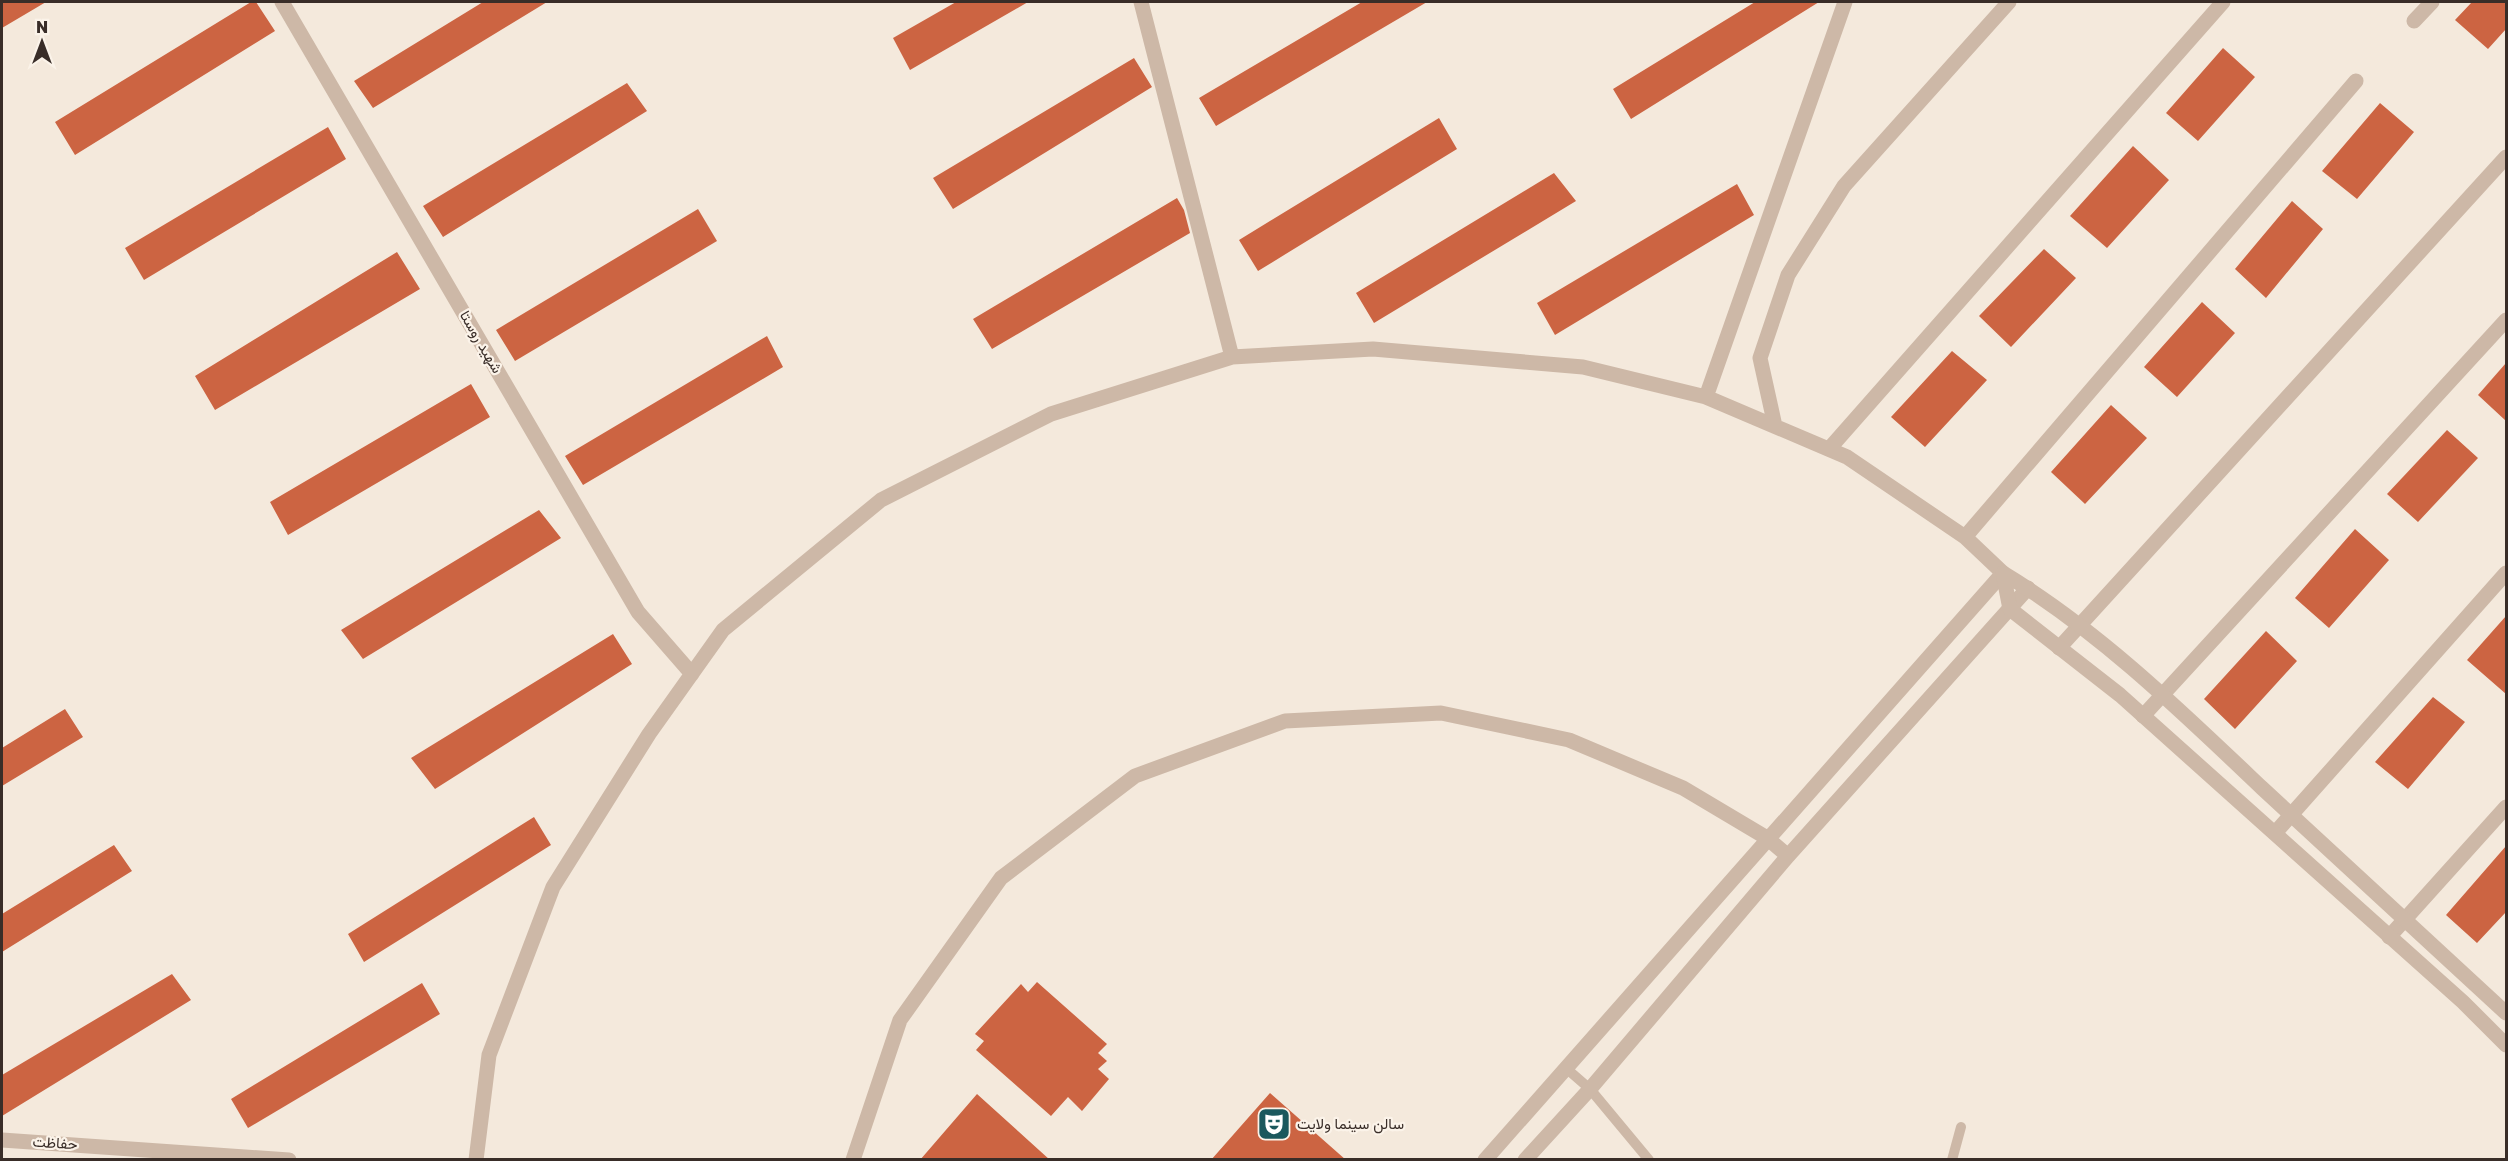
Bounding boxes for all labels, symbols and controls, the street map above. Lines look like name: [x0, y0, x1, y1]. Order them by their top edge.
north arrow: [12, 12, 72, 72]
text: N: [36, 17, 48, 37]
street label: شهید روستا: [456, 307, 507, 377]
theatre icon: سالن سینما ولایت: [1256, 1106, 1292, 1142]
place label: سالن سینما ولایت: [1297, 1114, 1404, 1134]
street label: حفاظت: [32, 1131, 78, 1153]

